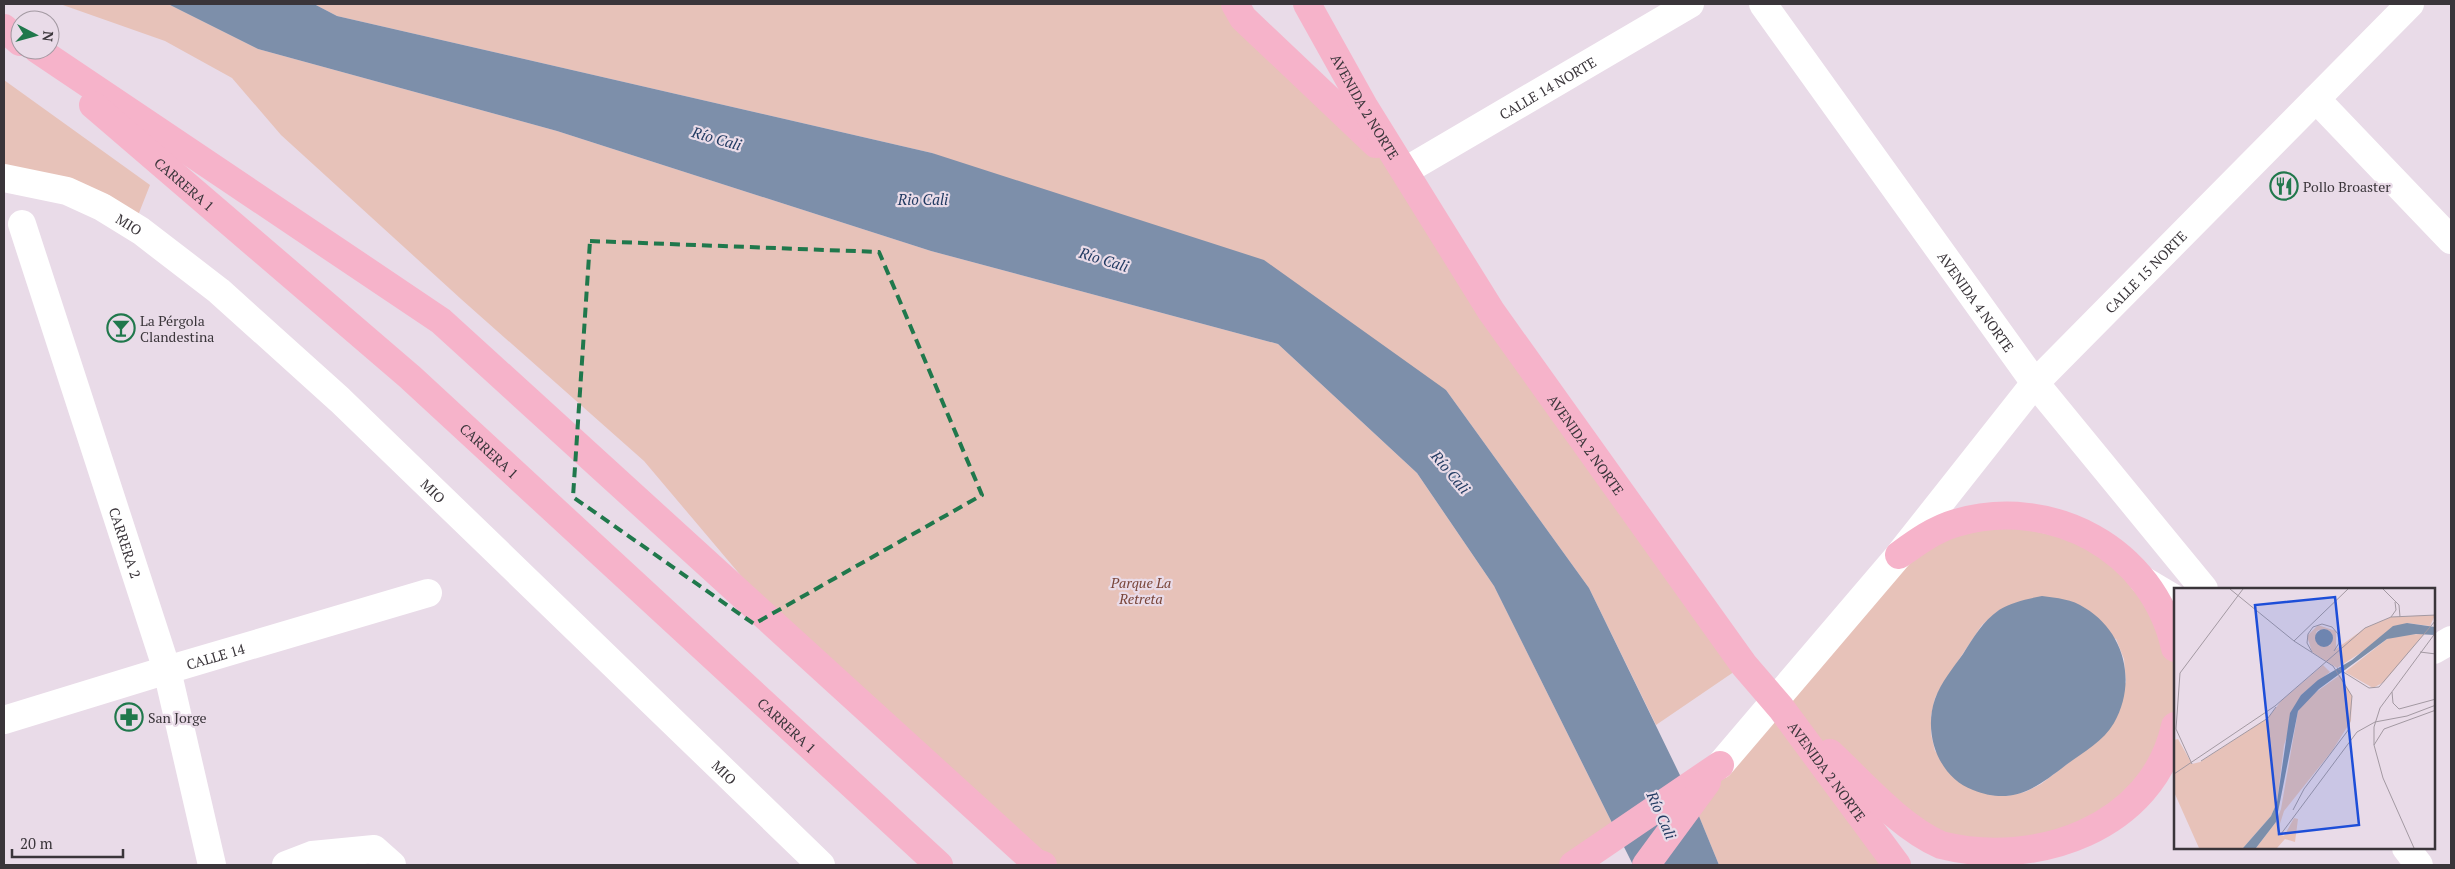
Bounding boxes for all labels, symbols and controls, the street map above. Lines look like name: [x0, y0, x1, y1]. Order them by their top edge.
north arrow: [10, 10, 60, 60]
text: N: [38, 30, 58, 43]
street label: AVENIDA 2 NORTE: [1327, 50, 1404, 163]
street label: CALLE 14 NORTE: [1495, 52, 1599, 123]
water label: Río Cali: [689, 121, 745, 155]
street label: CARRERA 1: [151, 153, 219, 215]
restaurant icon: Pollo Broaster: [2269, 171, 2299, 201]
place label: Pollo Broaster: [2303, 177, 2391, 196]
water label: Rio Cali: [897, 189, 949, 209]
street label: MIO: [113, 209, 146, 239]
street label: CALLE 15 NORTE: [2100, 226, 2190, 317]
water label: Río Cali: [1076, 242, 1132, 276]
street label: AVENIDA 4 NORTE: [1934, 247, 2019, 355]
place label: La Pérgola Clandestina: [140, 311, 214, 346]
bar icon: La Pérgola Clandestina: [106, 313, 136, 343]
street label: AVENIDA 2 NORTE: [1544, 390, 1629, 499]
street label: CARRERA 1: [456, 419, 523, 482]
water label: Río Cali: [1426, 445, 1475, 498]
street label: MIO: [417, 474, 450, 507]
street label: CARRERA 2: [105, 505, 146, 580]
park label: Parque La Retreta: [1110, 573, 1171, 608]
inset map: [2174, 588, 2435, 849]
street label: CALLE 14: [184, 638, 247, 673]
street label: CARRERA 1: [754, 693, 821, 757]
pharmacy icon: San Jorge: [114, 702, 144, 732]
place label: San Jorge: [148, 708, 207, 727]
street label: AVENIDA 2 NORTE: [1784, 717, 1871, 825]
street label: MIO: [708, 756, 741, 788]
water label: Río Cali: [1642, 787, 1682, 843]
scale bar: [12, 826, 124, 858]
text: 20 m: [20, 833, 53, 853]

